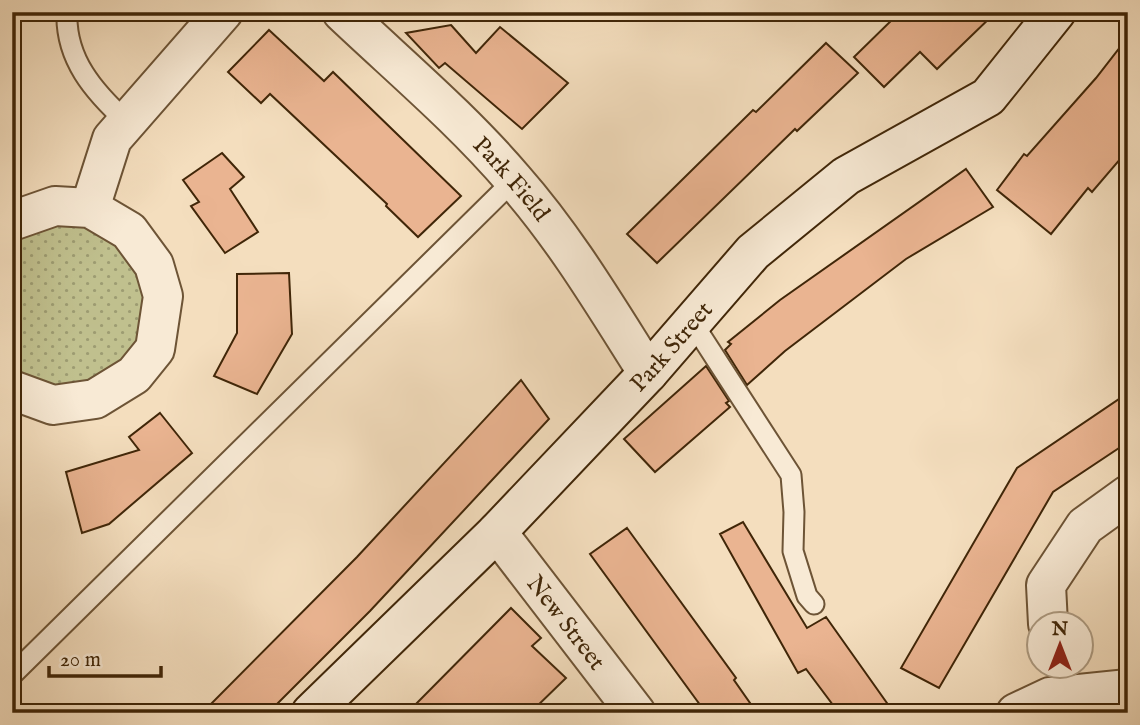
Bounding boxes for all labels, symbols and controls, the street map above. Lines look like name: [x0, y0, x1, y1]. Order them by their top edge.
street label: Park Field: [465, 130, 556, 228]
street label: Park Street: [624, 295, 720, 399]
street label: New Street: [519, 570, 612, 677]
north arrow: [1024, 610, 1094, 680]
text: N: [1051, 618, 1069, 642]
scale bar: [49, 634, 161, 678]
text: 20 m: [60, 647, 101, 674]

